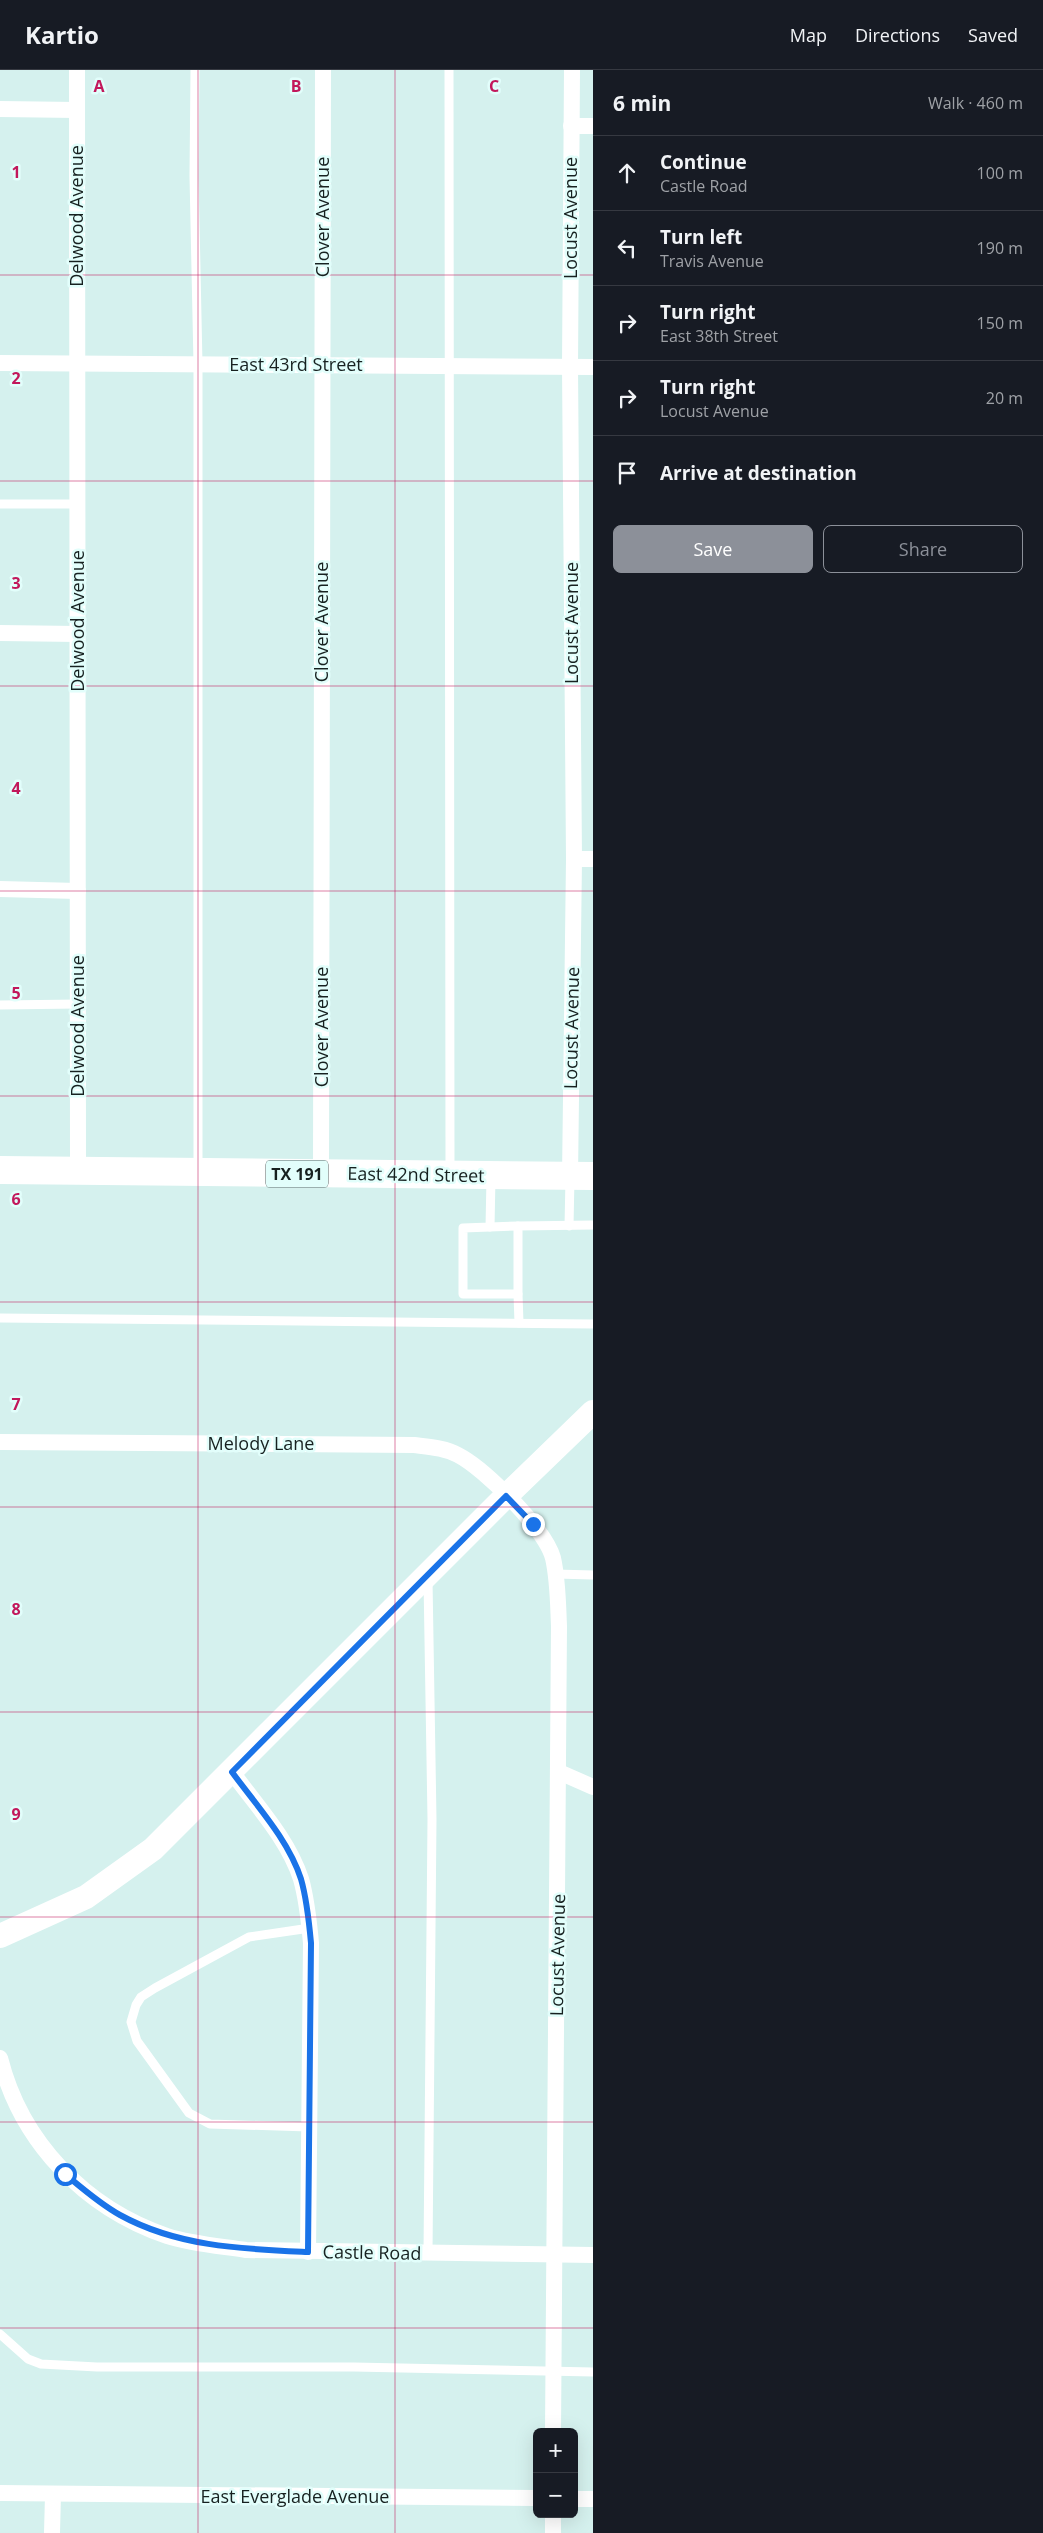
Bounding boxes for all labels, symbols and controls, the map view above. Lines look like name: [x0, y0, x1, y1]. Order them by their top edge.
text: Kartio: [25, 18, 99, 51]
text: Map: [790, 23, 827, 47]
text: Directions: [855, 23, 940, 47]
text: Saved: [968, 23, 1018, 47]
text: A: [93, 75, 105, 97]
text: B: [291, 75, 301, 97]
text: C: [489, 75, 499, 97]
text: 6 min: [613, 89, 671, 117]
text: Walk · 460 m: [928, 92, 1023, 114]
street label: Delwood Avenue: [64, 145, 88, 287]
text: Continue: [660, 149, 747, 175]
street label: Clover Avenue: [310, 157, 334, 277]
street label: Locust Avenue: [558, 157, 582, 279]
icon: ahead: [613, 159, 641, 187]
text: 1: [11, 161, 21, 183]
text: 100 m: [977, 162, 1023, 184]
text: Castle Road: [660, 175, 748, 197]
text: Turn left: [660, 224, 742, 250]
icon: left: [613, 234, 641, 262]
text: 190 m: [977, 237, 1023, 259]
text: Travis Avenue: [660, 250, 764, 272]
text: Turn right: [660, 299, 755, 325]
icon: right: [613, 309, 641, 337]
text: 150 m: [977, 312, 1023, 334]
text: East 38th Street: [660, 325, 778, 347]
street label: East 43rd Street: [229, 352, 363, 376]
text: 2: [11, 367, 21, 389]
text: Turn right: [660, 374, 755, 400]
icon: right: [613, 384, 641, 412]
text: 20 m: [986, 387, 1023, 409]
text: Locust Avenue: [660, 400, 769, 422]
icon: arrive: [613, 459, 641, 487]
text: Arrive at destination: [660, 460, 857, 486]
button: Save: [613, 525, 813, 573]
button: Share: [823, 525, 1023, 573]
street label: Delwood Avenue: [65, 550, 89, 692]
street label: Clover Avenue: [309, 562, 333, 682]
street label: Locust Avenue: [559, 562, 583, 684]
text: 3: [11, 572, 21, 594]
text: 4: [11, 777, 21, 799]
street label: Delwood Avenue: [65, 955, 89, 1097]
street label: Clover Avenue: [309, 967, 333, 1087]
street label: Locust Avenue: [558, 967, 584, 1089]
text: 5: [11, 982, 21, 1004]
road number: TX 191: [266, 1160, 328, 1188]
street label: East 42nd Street: [347, 1161, 485, 1187]
text: 6: [11, 1188, 21, 1210]
text: 7: [11, 1393, 21, 1415]
street label: Melody Lane: [208, 1431, 314, 1455]
route end: [522, 1513, 545, 1536]
text: 8: [11, 1598, 21, 1620]
text: 9: [11, 1803, 21, 1825]
street label: Locust Avenue: [544, 1894, 570, 2016]
route start: [54, 2163, 77, 2186]
street label: Castle Road: [323, 2239, 422, 2265]
map controls: [533, 2428, 578, 2518]
button: +: [533, 2428, 578, 2473]
button: −: [533, 2473, 578, 2518]
street label: East Everglade Avenue: [201, 2484, 389, 2508]

